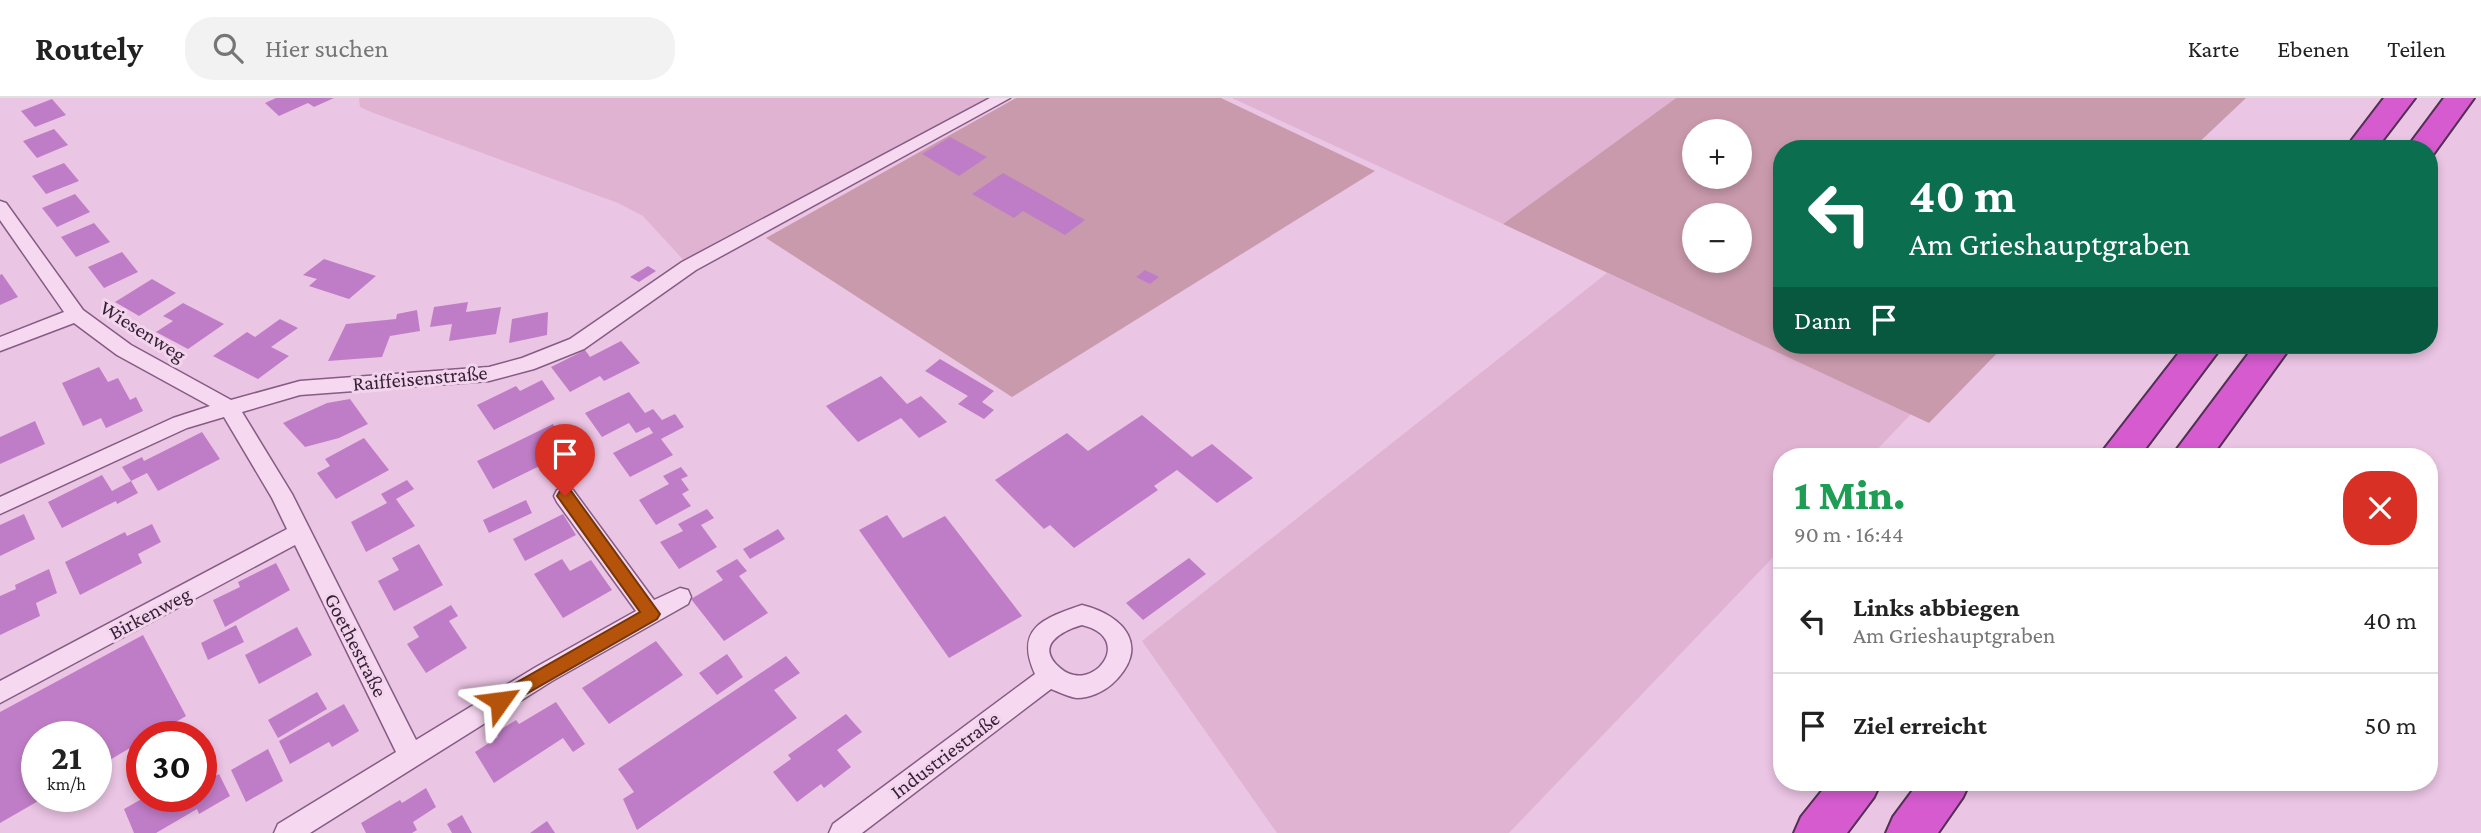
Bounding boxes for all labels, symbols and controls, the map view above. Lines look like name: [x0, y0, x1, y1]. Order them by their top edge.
search box: [185, 17, 675, 80]
icon: search: [209, 29, 247, 67]
text: Routely: [35, 30, 143, 67]
text: Hier suchen: [265, 34, 388, 63]
text: Karte: [2188, 35, 2239, 62]
text: Ebenen: [2277, 35, 2349, 62]
text: Teilen: [2387, 35, 2446, 62]
map controls: [1682, 119, 1752, 273]
button: +: [1682, 119, 1752, 189]
icon: left: [1794, 168, 1885, 259]
text: 40 m: [1909, 168, 2016, 223]
button: −: [1682, 203, 1752, 273]
text: Am Grieshauptgraben: [1909, 226, 2190, 262]
street label: Wiesenweg: [95, 295, 191, 367]
icon: arrive: [1865, 301, 1903, 339]
text: Dann: [1794, 306, 1851, 335]
street label: Raiffeisenstraße: [352, 360, 488, 396]
pin: [535, 424, 595, 496]
icon: arrive: [546, 435, 584, 473]
text: 1 Min.: [1794, 471, 1906, 518]
button: close: [2343, 471, 2417, 545]
text: 90 m · 16:44: [1794, 521, 1904, 547]
street label: Birkenweg: [105, 581, 195, 645]
street label: Goethestraße: [320, 589, 392, 701]
text: Links abbiegen: [1853, 593, 2020, 622]
icon: left: [1794, 602, 1832, 640]
text: 40 m: [2363, 606, 2417, 635]
text: Am Grieshauptgraben: [1853, 622, 2055, 648]
position arrow: [463, 664, 537, 738]
street label: Industriestraße: [886, 706, 1004, 804]
icon: arrive: [1794, 707, 1832, 745]
text: Ziel erreicht: [1853, 711, 1987, 740]
text: 50 m: [2364, 711, 2417, 740]
speed limit sign: 30: [126, 721, 217, 812]
text: 21: [51, 738, 82, 777]
text: km/h: [47, 774, 86, 794]

